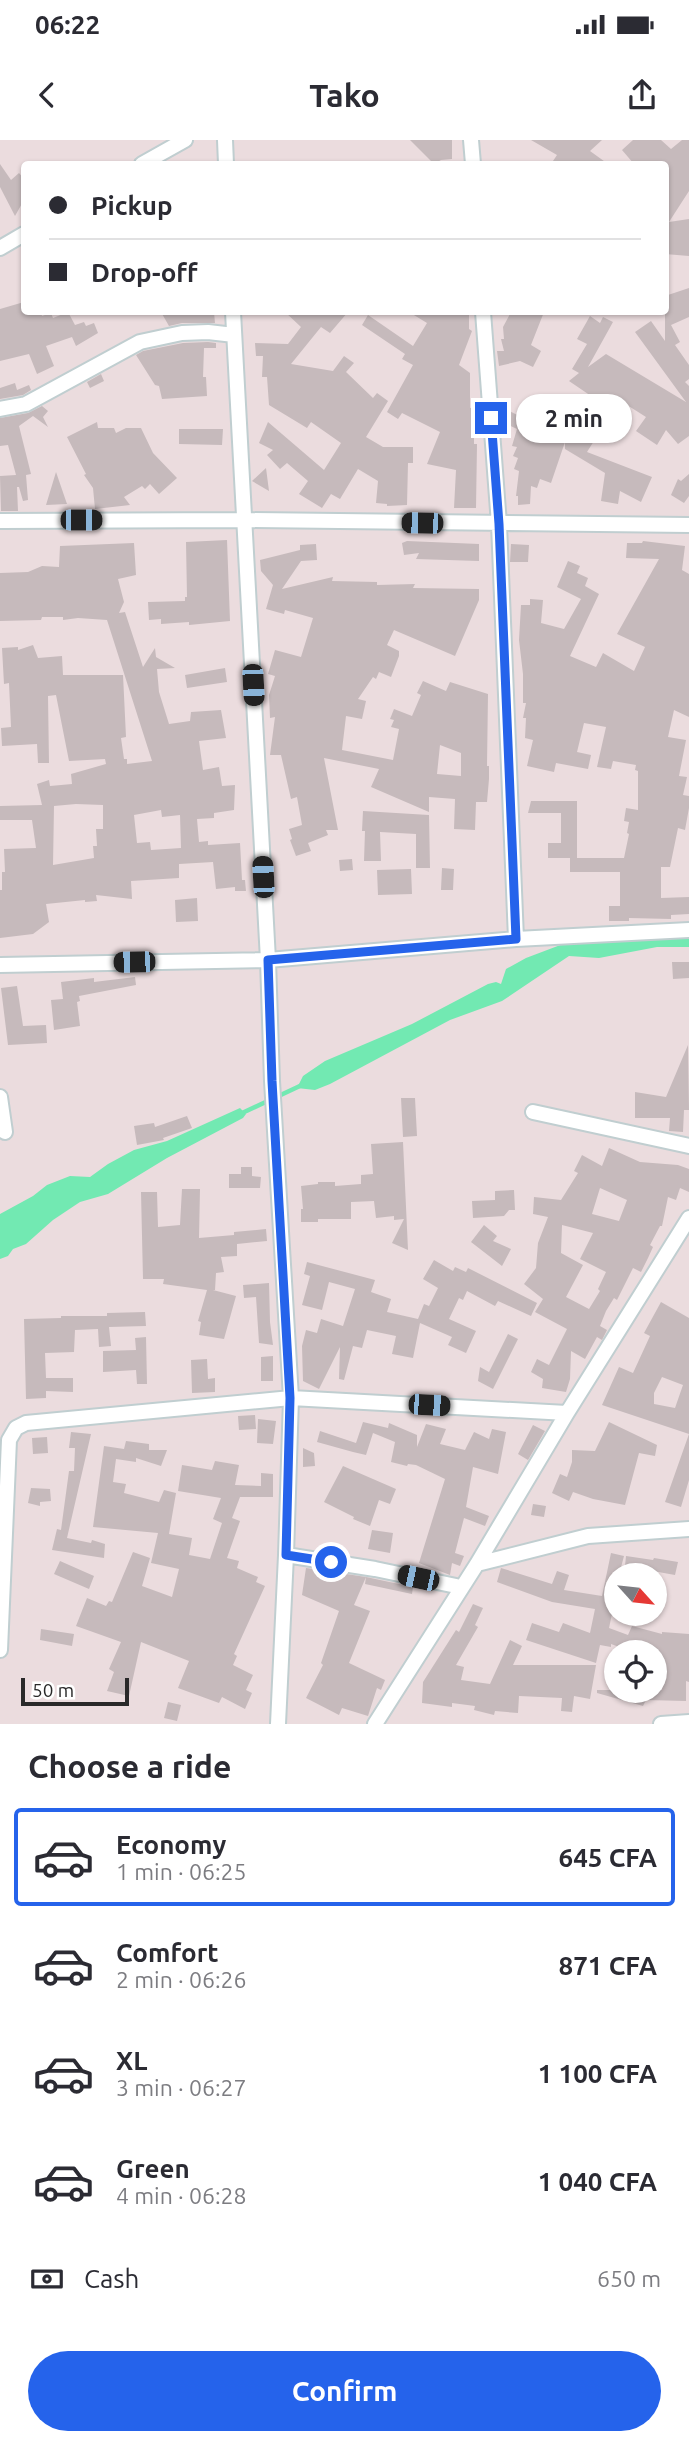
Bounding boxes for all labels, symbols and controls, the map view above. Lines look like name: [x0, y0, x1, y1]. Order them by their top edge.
text: 06:22: [35, 10, 100, 39]
icon: back: [28, 76, 66, 114]
icon: share: [623, 76, 661, 114]
text: Tako: [309, 77, 380, 113]
text: Pickup: [91, 191, 173, 220]
text: Drop-off: [91, 258, 198, 287]
callout: 2 min: [516, 394, 631, 442]
route end: [475, 402, 507, 434]
text: 2 min: [545, 406, 603, 431]
car: [61, 510, 103, 531]
car: [401, 512, 444, 534]
car: [242, 663, 265, 707]
car: [252, 855, 275, 899]
car: [113, 951, 156, 973]
car: [408, 1393, 451, 1417]
route start: [315, 1546, 347, 1578]
car: [396, 1563, 441, 1593]
north arrow: [604, 1563, 667, 1626]
map controls: [604, 1563, 667, 1703]
button: locate: [604, 1640, 667, 1703]
scale bar: [21, 1675, 130, 1707]
text: 50 m: [32, 1679, 74, 1701]
text: Choose a ride: [28, 1748, 231, 1784]
icon: car: [32, 1826, 95, 1889]
text: Economy: [116, 1830, 226, 1859]
text: 645 CFA: [559, 1843, 657, 1872]
text: 1 min · 06:25: [116, 1859, 247, 1884]
icon: car: [32, 1934, 95, 1997]
text: Comfort: [116, 1938, 219, 1967]
text: 871 CFA: [559, 1951, 657, 1980]
text: 2 min · 06:26: [116, 1967, 247, 1992]
icon: car: [32, 2042, 95, 2105]
text: XL: [116, 2046, 147, 2075]
text: 1 100 CFA: [538, 2059, 657, 2088]
text: 3 min · 06:27: [116, 2075, 247, 2100]
icon: car: [32, 2150, 95, 2213]
text: Green: [116, 2154, 190, 2183]
text: 1 040 CFA: [538, 2167, 657, 2196]
text: 4 min · 06:28: [116, 2183, 247, 2208]
icon: cash: [28, 2260, 66, 2298]
text: Cash: [84, 2264, 139, 2293]
text: 650 m: [597, 2266, 661, 2291]
button: Confirm: [28, 2351, 661, 2431]

